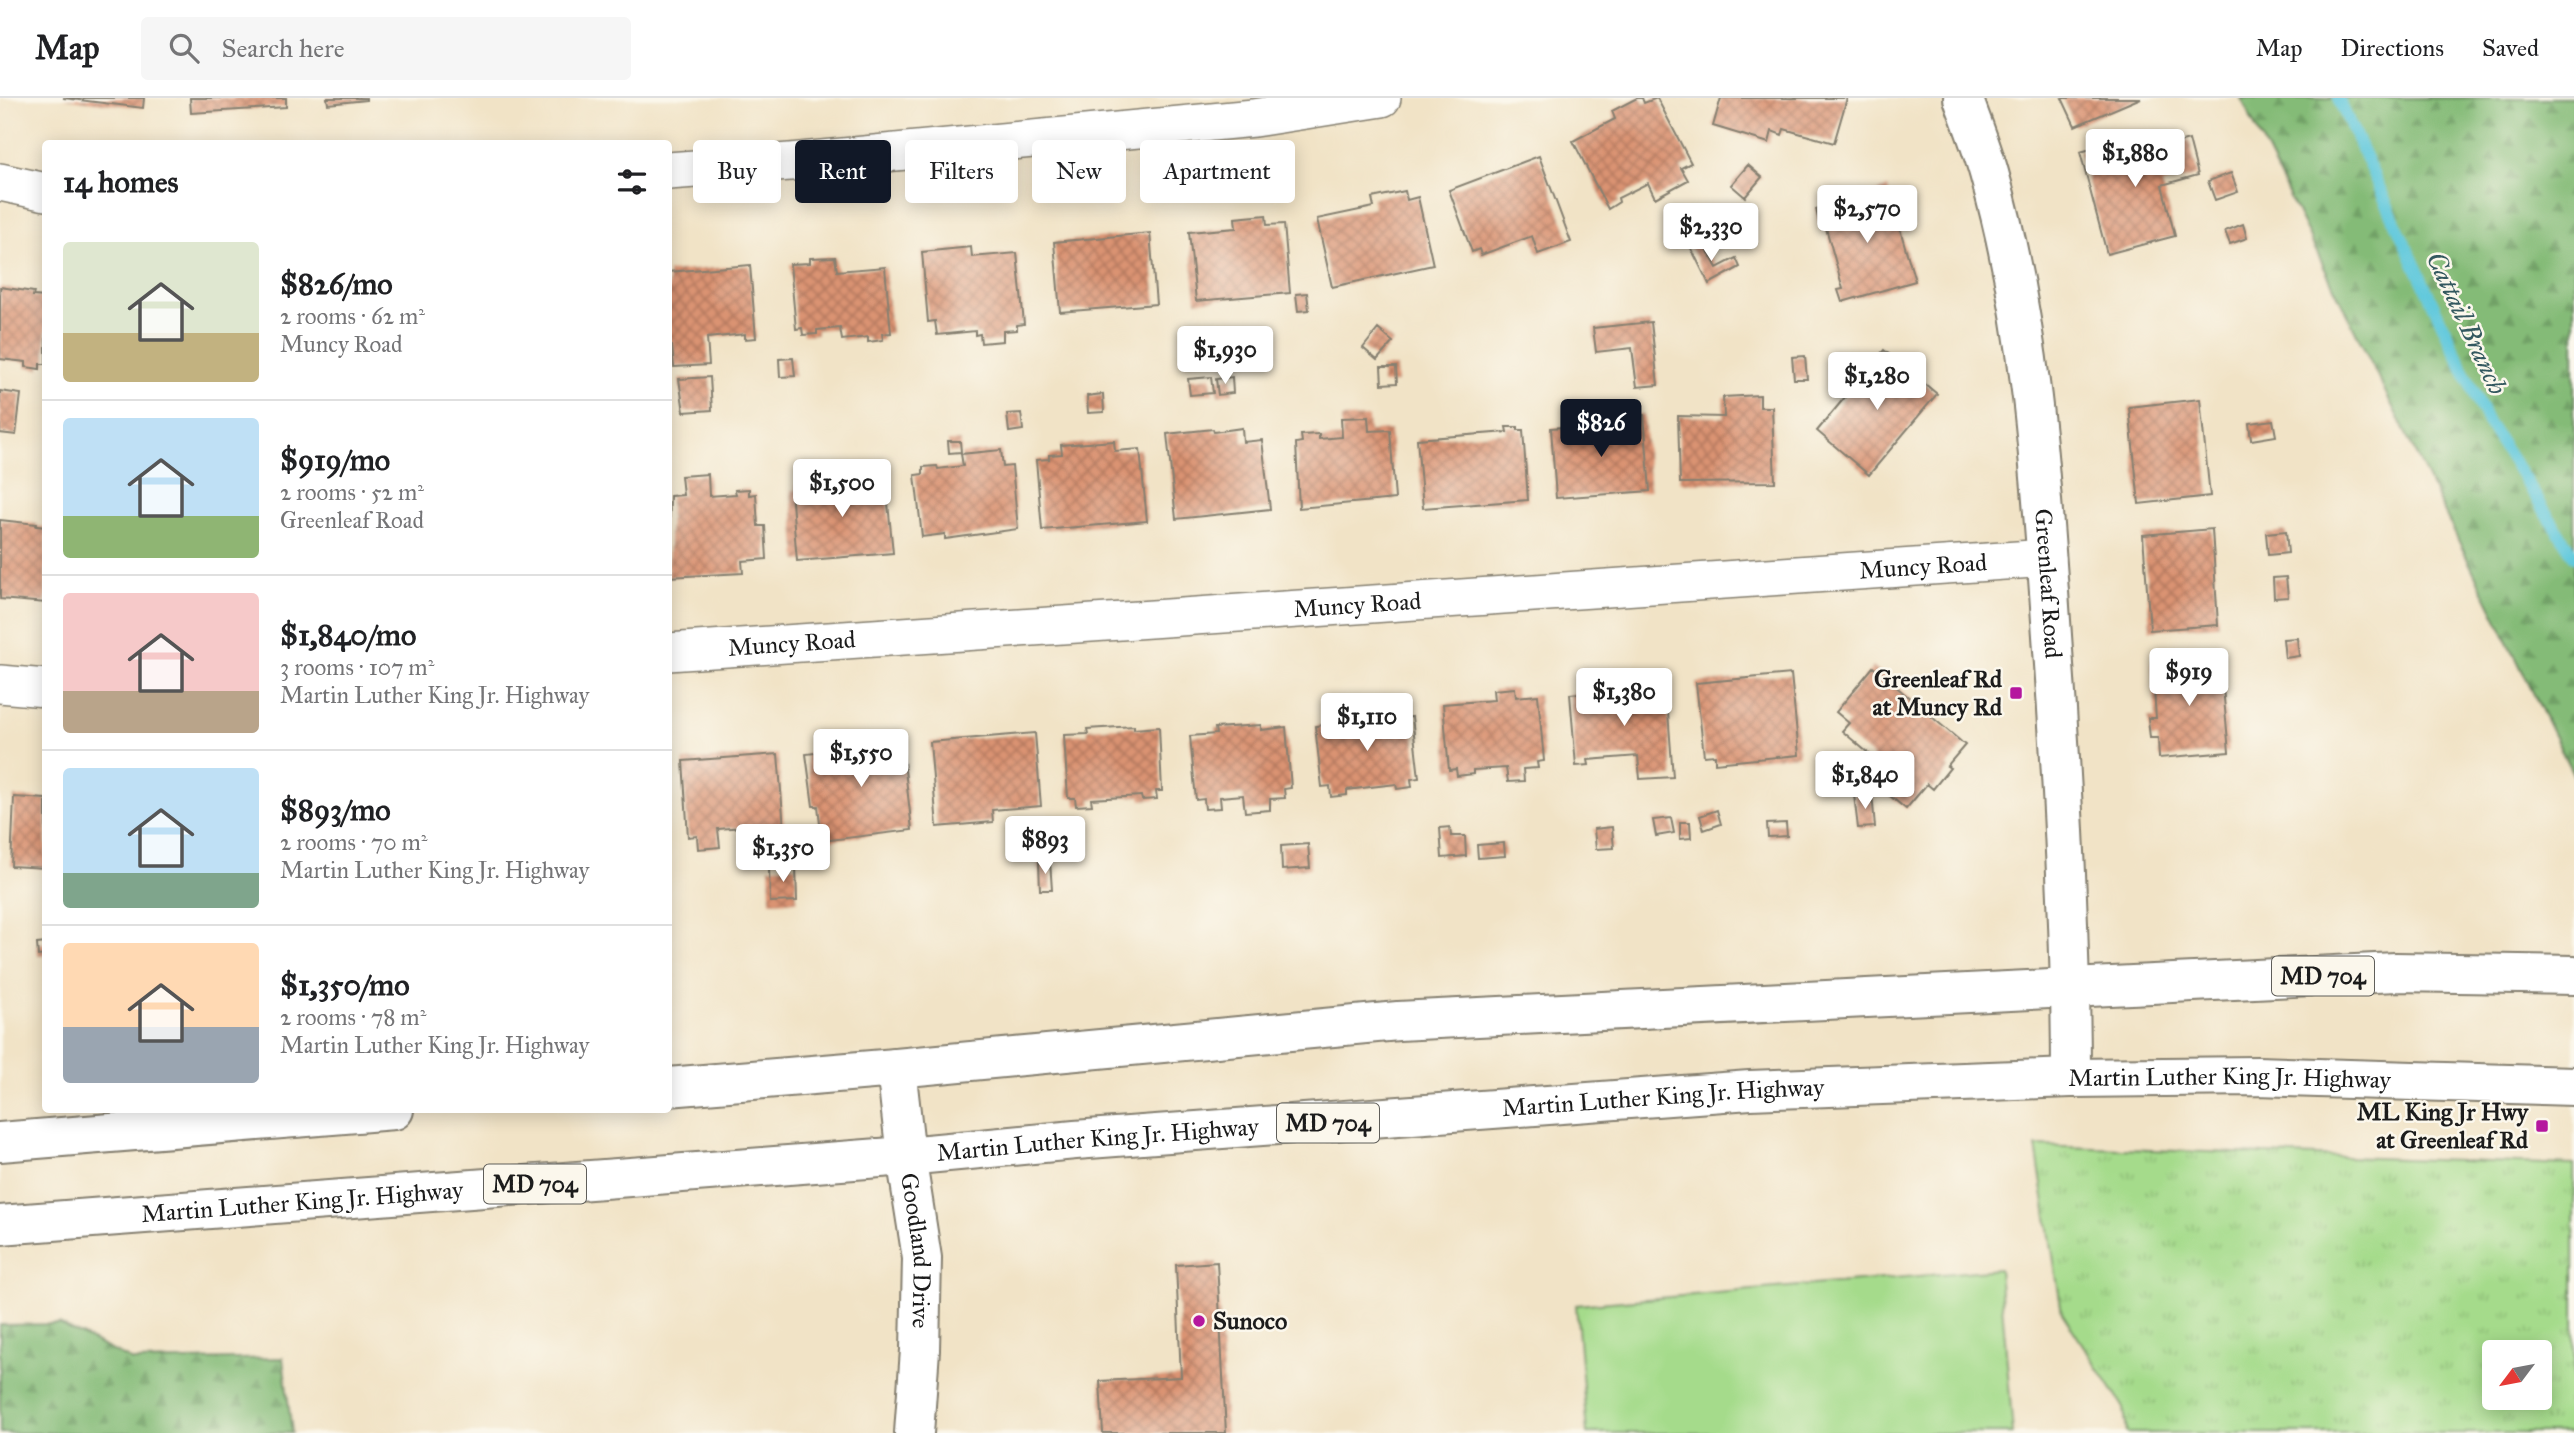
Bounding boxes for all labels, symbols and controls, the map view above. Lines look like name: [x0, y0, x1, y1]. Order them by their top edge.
search box: [141, 17, 631, 80]
text: Map: [35, 28, 99, 68]
icon: search: [165, 29, 203, 67]
text: Search here: [221, 32, 345, 64]
text: Map: [2256, 33, 2303, 63]
text: Directions: [2341, 33, 2444, 63]
text: Saved: [2482, 33, 2539, 63]
pin: $1,880: [2078, 130, 2192, 189]
text: $1,880: [2102, 138, 2168, 166]
chip: Buy: [693, 140, 781, 203]
chip: Rent: [795, 140, 891, 203]
chip: Filters: [905, 140, 1018, 203]
chip: New: [1032, 140, 1126, 203]
chip: Apartment: [1140, 140, 1295, 203]
icon: filters: [613, 163, 651, 201]
text: 14 homes: [63, 164, 178, 200]
pin: $2,570: [1810, 186, 1924, 245]
text: $2,570: [1833, 194, 1901, 222]
pin: $2,330: [1654, 204, 1768, 263]
text: $2,330: [1679, 212, 1743, 240]
water label: Cattail Branch: [2420, 246, 2514, 400]
text: $826/mo: [280, 266, 393, 302]
icon: home: [119, 270, 203, 354]
text: 2 rooms · 62 m²: [280, 302, 425, 330]
pin: $1,930: [1168, 327, 1282, 386]
text: Muncy Road: [280, 330, 403, 358]
text: $1,930: [1193, 335, 1257, 363]
pin: $1,280: [1820, 352, 1934, 412]
text: $1,280: [1844, 361, 1910, 389]
pin: $826: [1560, 400, 1642, 459]
text: $826: [1576, 408, 1626, 436]
text: $919/mo: [280, 442, 390, 478]
icon: home: [119, 446, 203, 530]
pin: $1,500: [785, 460, 899, 519]
text: $1,500: [809, 468, 875, 496]
text: 2 rooms · 52 m²: [280, 478, 424, 506]
text: Greenleaf Road: [280, 506, 424, 534]
street label: Greenleaf Road: [2028, 507, 2069, 660]
street label: Muncy Road: [1858, 547, 1988, 586]
street label: Muncy Road: [1293, 586, 1422, 624]
text: $1,840/mo: [280, 617, 416, 653]
icon: home: [119, 621, 203, 705]
street label: Muncy Road: [727, 624, 857, 663]
pin: $919: [2148, 648, 2230, 708]
text: 3 rooms · 107 m²: [280, 653, 434, 681]
text: $919: [2165, 657, 2213, 685]
place label: Greenleaf Rd at Muncy Rd: [1873, 664, 2003, 722]
pin: $1,380: [1567, 668, 1681, 728]
text: $1,380: [1592, 677, 1656, 705]
text: Martin Luther King Jr. Highway: [280, 681, 589, 709]
marker: Greenleaf Rd at Muncy Rd: [2008, 685, 2024, 701]
pin: $1,110: [1310, 694, 1424, 753]
text: $1,110: [1337, 702, 1397, 730]
pin: $1,550: [804, 730, 918, 789]
text: $1,550: [829, 738, 893, 766]
pin: $1,840: [1808, 752, 1922, 811]
text: $1,840: [1831, 760, 1899, 788]
text: $893/mo: [280, 792, 391, 828]
icon: home: [119, 796, 203, 880]
pin: $893: [1004, 816, 1086, 876]
pin: $1,350: [726, 824, 840, 884]
text: $893: [1021, 825, 1069, 853]
text: 2 rooms · 70 m²: [280, 828, 428, 856]
text: $1,350: [752, 833, 814, 861]
text: Martin Luther King Jr. Highway: [280, 856, 589, 884]
road number: MD 704: [2272, 956, 2374, 996]
text: $1,350/mo: [280, 967, 410, 1003]
icon: home: [119, 971, 203, 1055]
text: 2 rooms · 78 m²: [280, 1003, 426, 1031]
text: Martin Luther King Jr. Highway: [280, 1031, 589, 1059]
street label: Martin Luther King Jr. Highway: [2068, 1061, 2392, 1095]
street label: Martin Luther King Jr. Highway: [1501, 1072, 1825, 1123]
place label: ML King Jr Hwy at Greenleaf Rd: [2357, 1097, 2530, 1155]
road number: MD 704: [1277, 1104, 1379, 1142]
street label: Martin Luther King Jr. Highway: [935, 1111, 1260, 1168]
marker: ML King Jr Hwy at Greenleaf Rd: [2534, 1118, 2550, 1134]
road number: MD 704: [484, 1164, 586, 1204]
street label: Goodland Drive: [894, 1171, 937, 1329]
street label: Martin Luther King Jr. Highway: [140, 1175, 465, 1229]
place label: Sunoco: [1213, 1306, 1287, 1336]
marker: Sunoco: [1191, 1313, 1207, 1329]
north arrow: [2482, 1340, 2552, 1410]
map controls: [2482, 1340, 2552, 1410]

